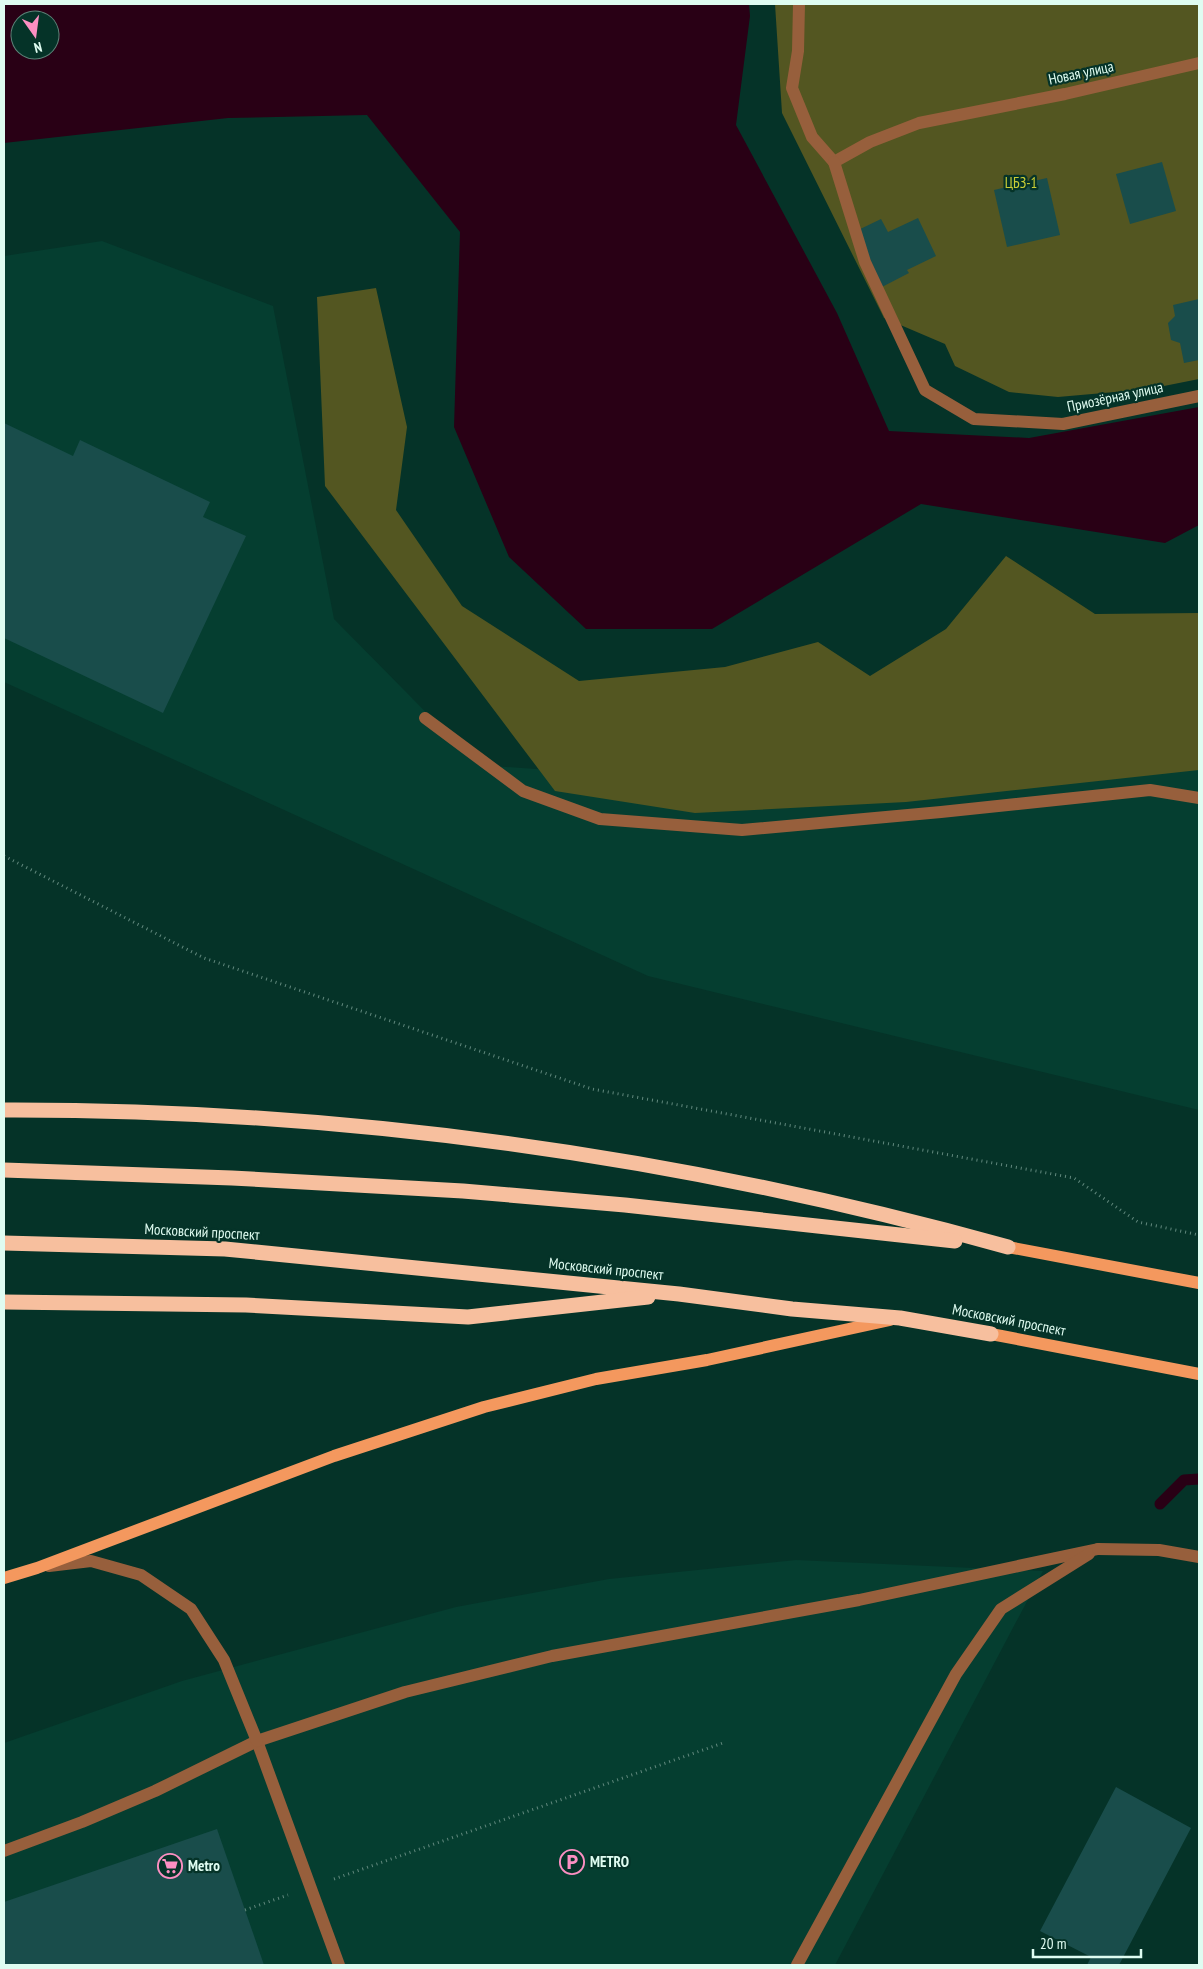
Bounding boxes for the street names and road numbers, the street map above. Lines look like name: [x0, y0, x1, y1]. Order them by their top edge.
street label: Новая улица: [1047, 56, 1115, 89]
street label: Приозёрная улица: [1065, 377, 1165, 416]
street label: Московский проспект: [144, 1219, 260, 1244]
street label: Московский проспект: [548, 1253, 664, 1284]
street label: Московский проспект: [951, 1299, 1068, 1340]

